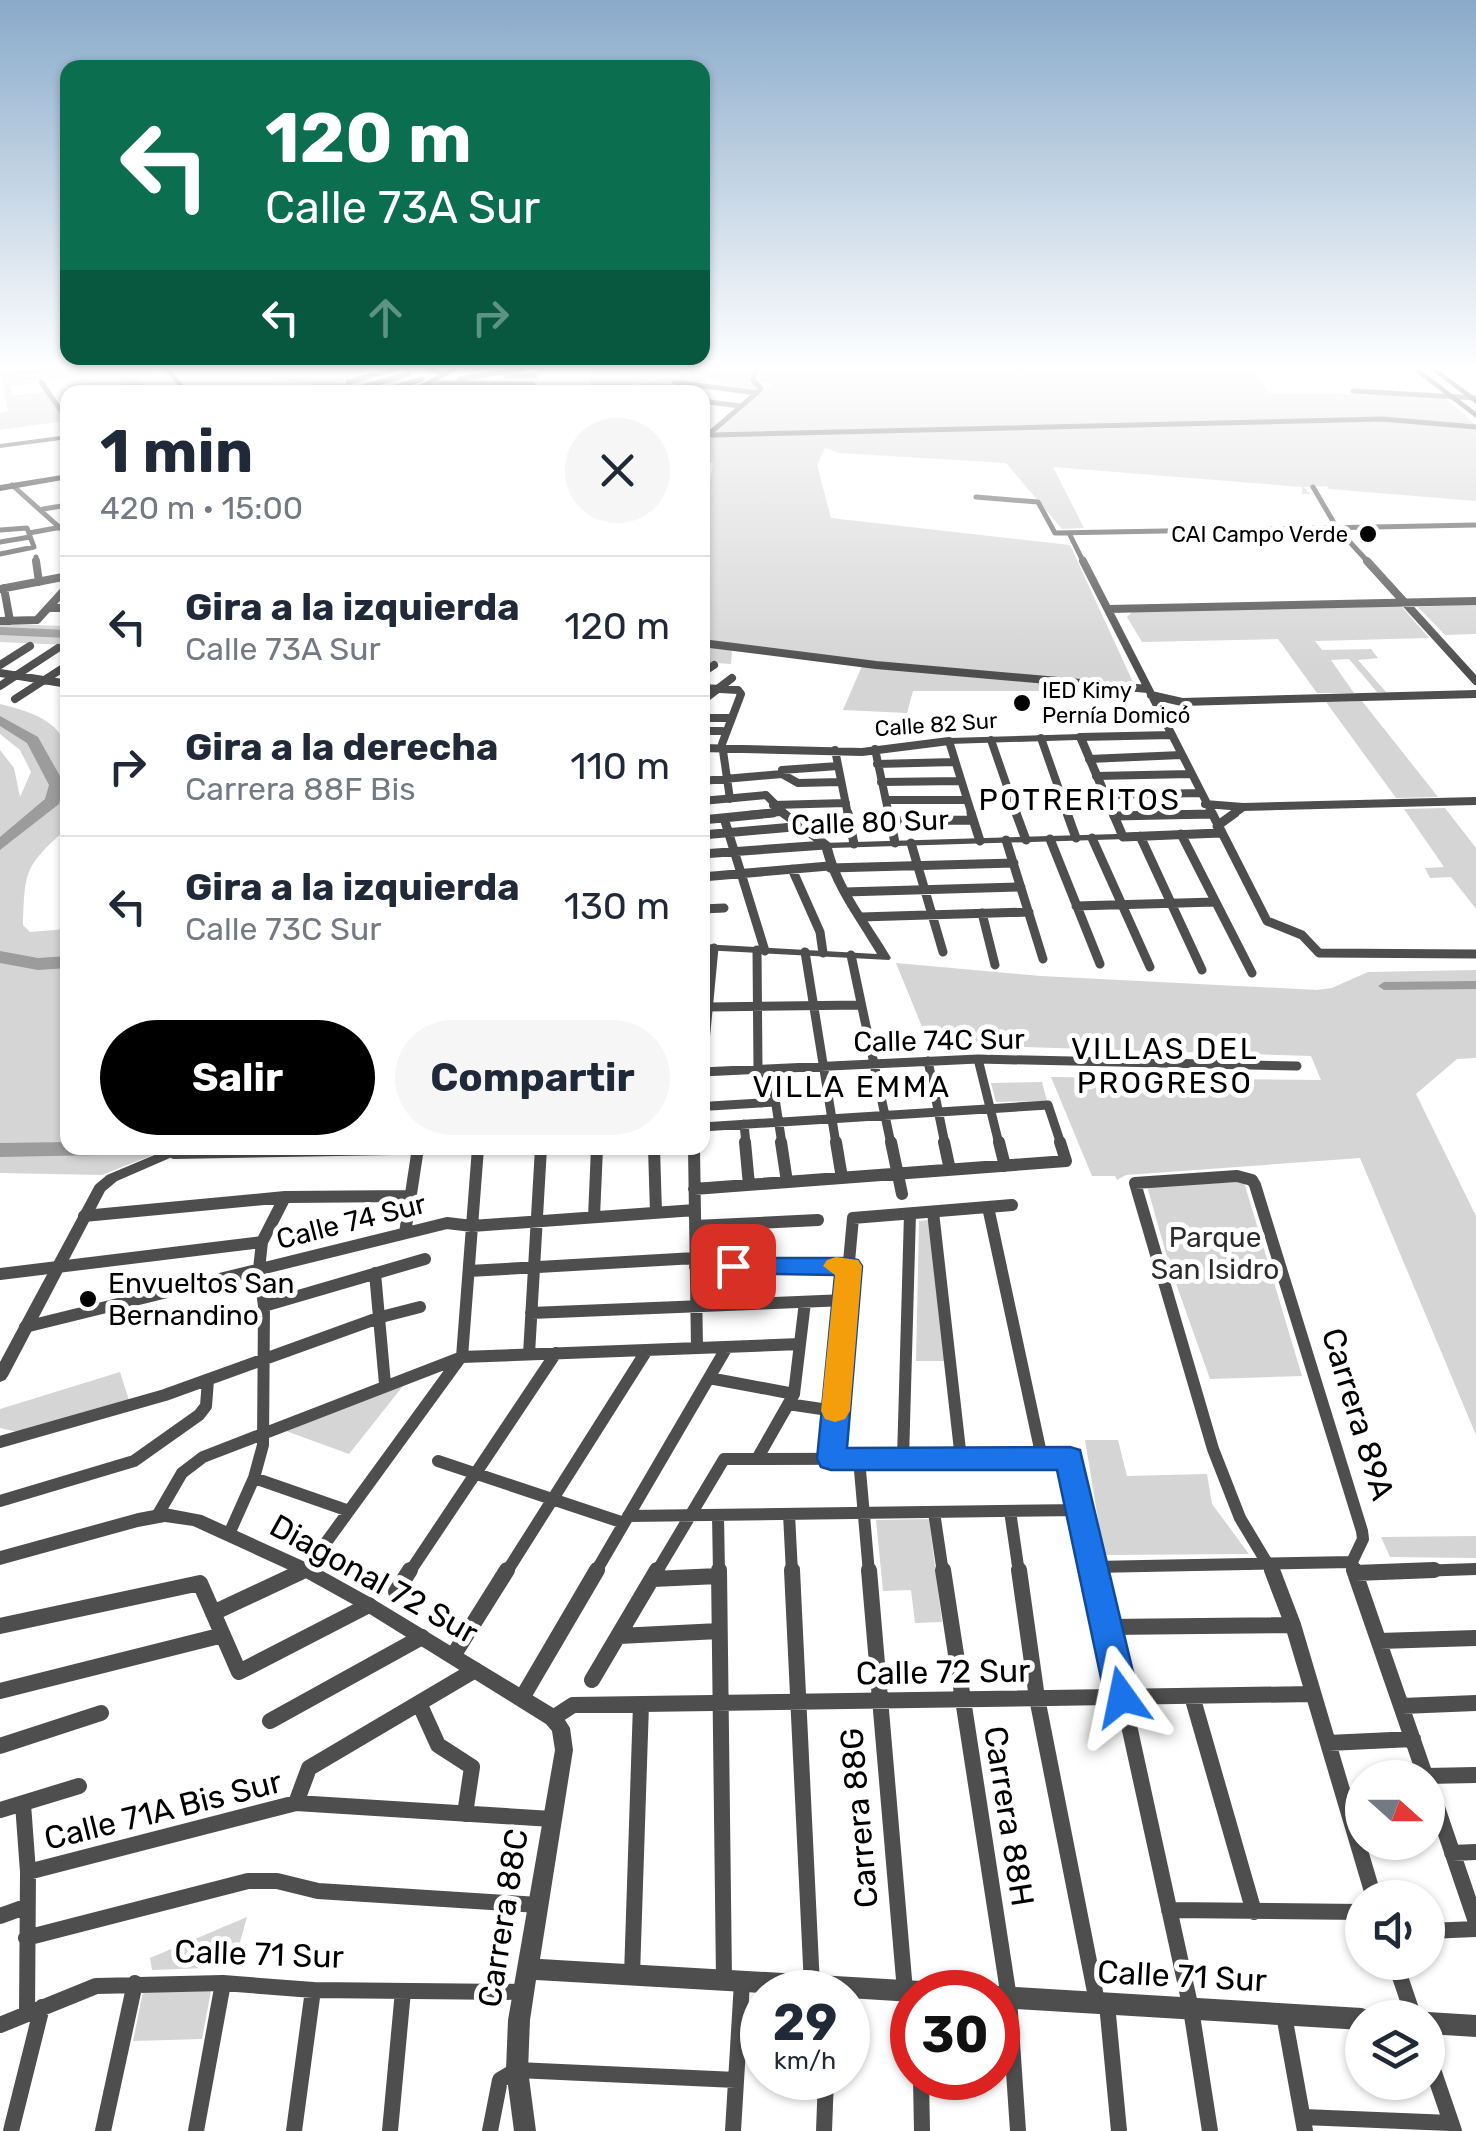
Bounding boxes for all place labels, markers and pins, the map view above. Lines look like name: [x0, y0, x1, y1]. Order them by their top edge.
place label: CAI Campo Verde: [1171, 521, 1348, 548]
marker: CAI Campo Verde: [1357, 523, 1379, 545]
place label: IED Kimy Pernía Domicó: [1042, 677, 1190, 729]
marker: IED Kimy Pernía Domicó: [1011, 692, 1033, 714]
pin: [691, 1224, 776, 1309]
place label: Envueltos San Bernandino: [108, 1267, 294, 1332]
marker: Envueltos San Bernandino: [77, 1288, 99, 1310]

